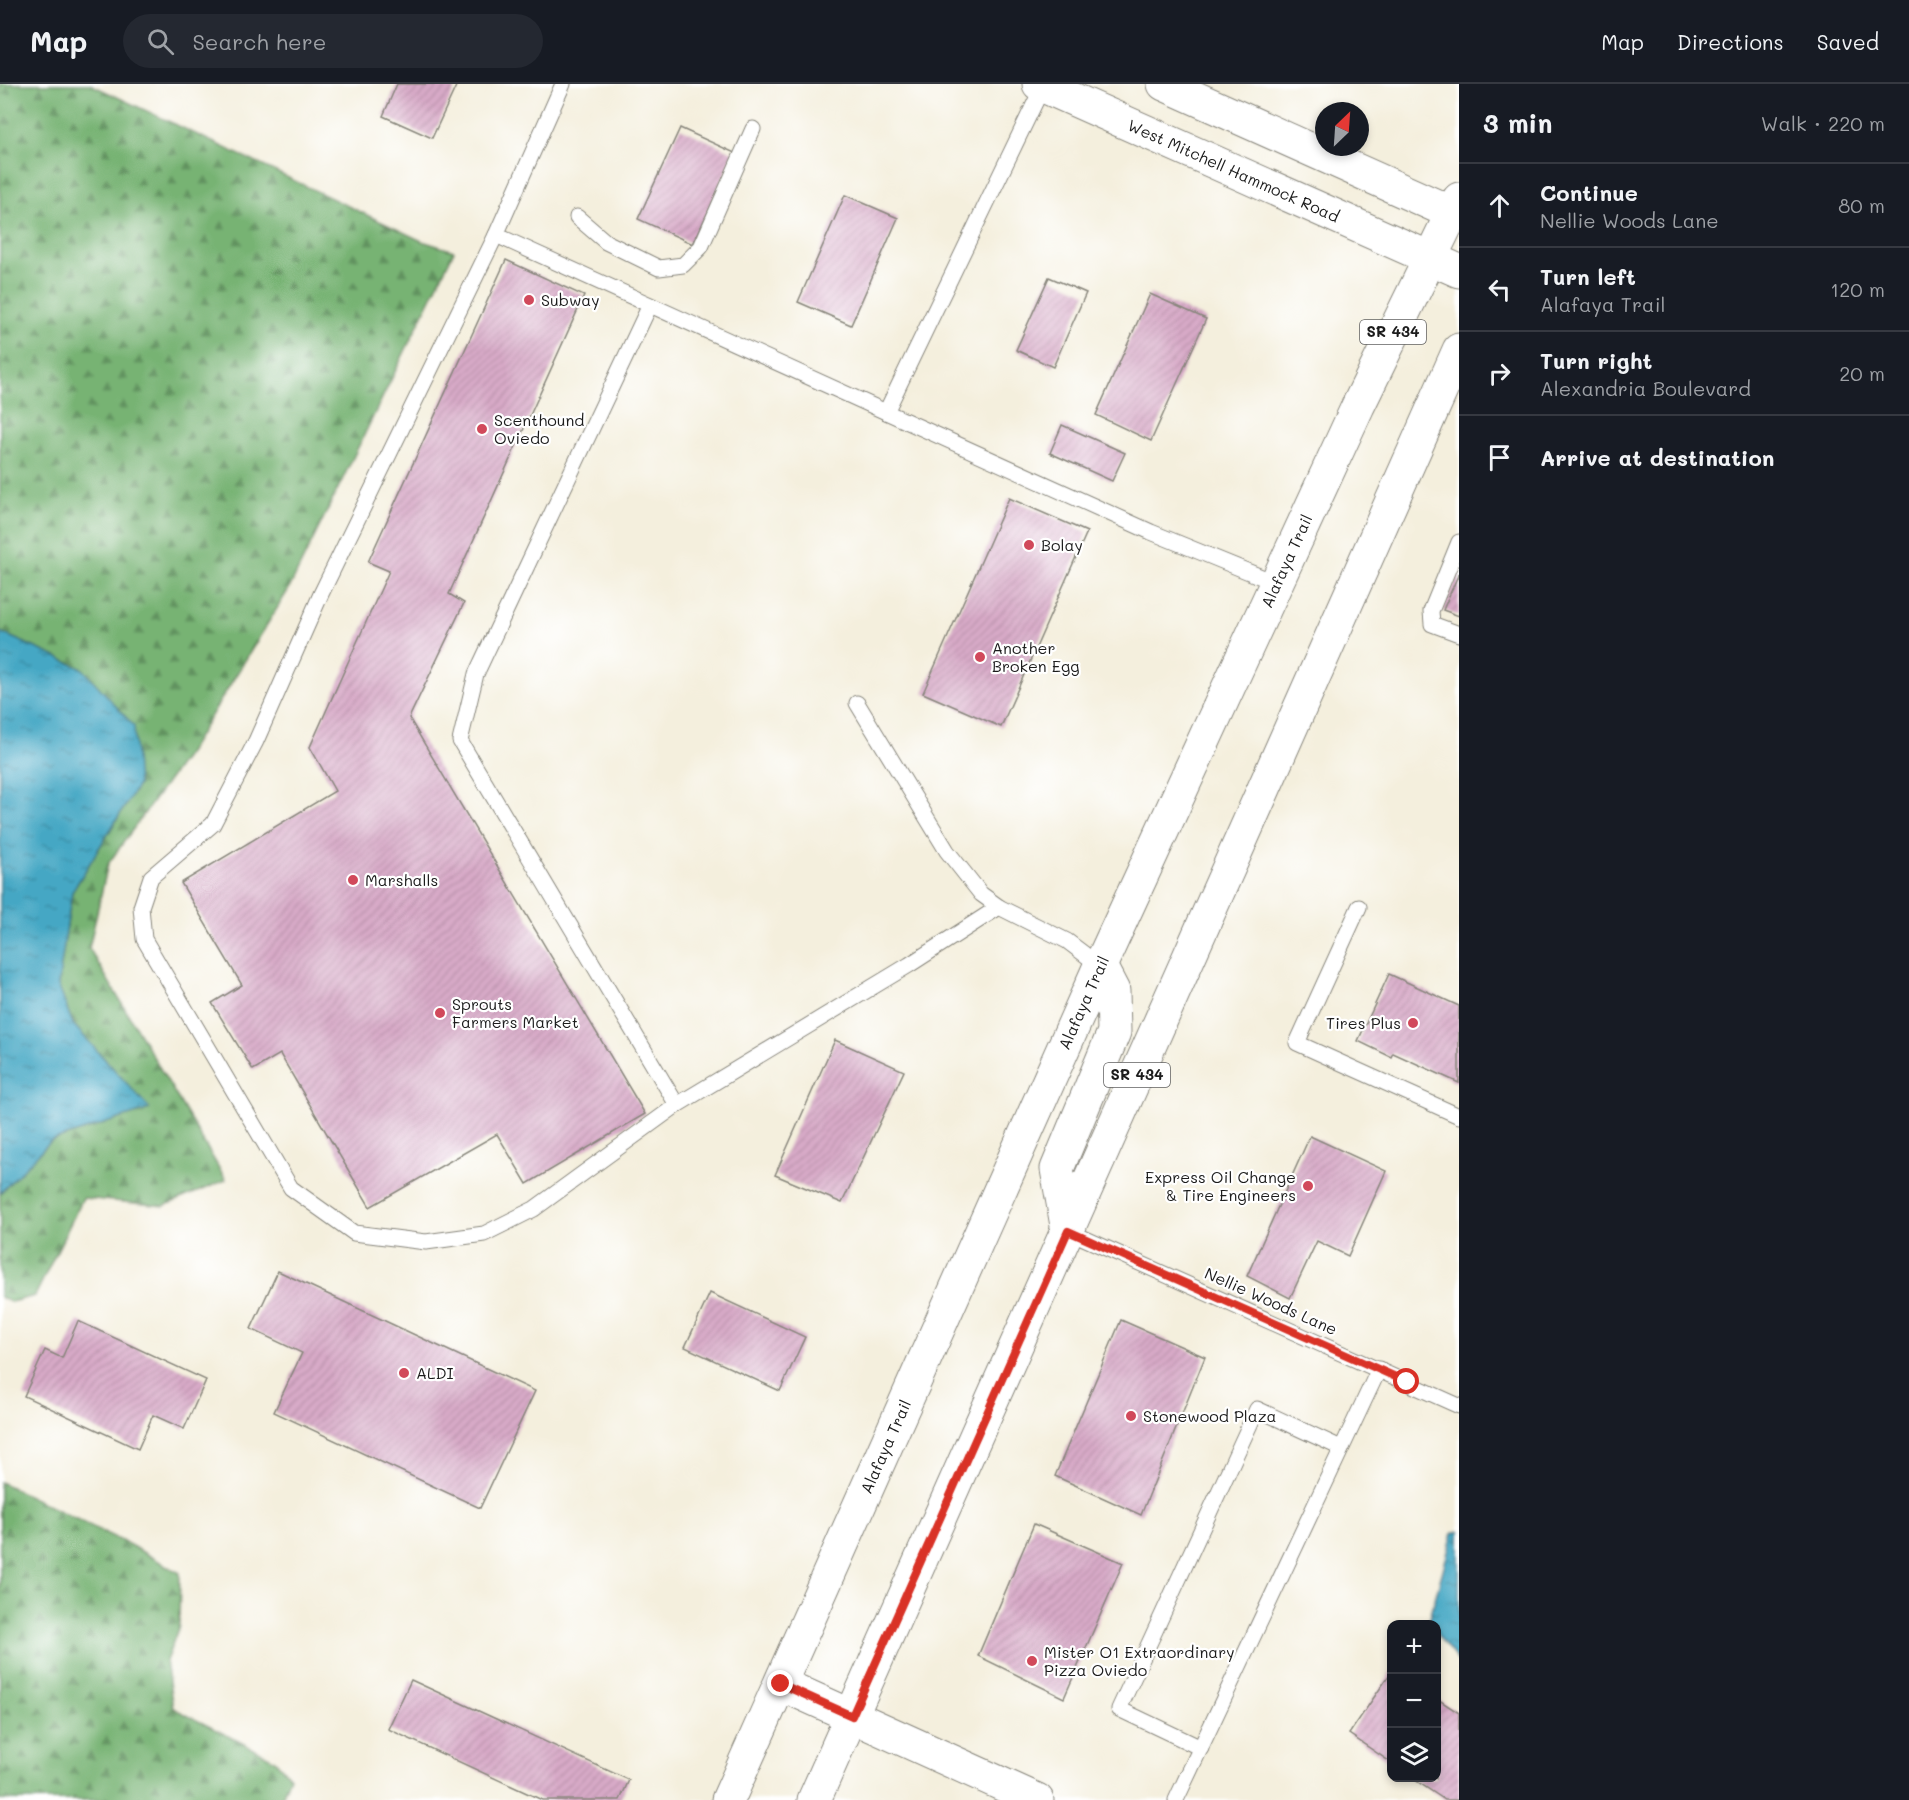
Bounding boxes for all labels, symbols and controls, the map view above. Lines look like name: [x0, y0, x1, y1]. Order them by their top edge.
search box: [123, 14, 543, 68]
text: Map: [30, 23, 87, 59]
icon: search: [144, 25, 177, 58]
text: Search here: [192, 27, 326, 56]
text: Map: [1601, 28, 1644, 55]
text: Directions: [1677, 28, 1784, 55]
text: Saved: [1817, 28, 1879, 55]
north arrow: [1315, 102, 1369, 156]
text: 3 min: [1483, 106, 1552, 140]
text: Walk · 220 m: [1761, 110, 1885, 136]
street label: West Mitchell Hammock Road: [1125, 114, 1343, 226]
text: Continue: [1540, 178, 1638, 207]
icon: ahead: [1483, 189, 1516, 222]
text: 80 m: [1838, 192, 1885, 218]
text: Nellie Woods Lane: [1540, 207, 1719, 233]
text: Turn left: [1540, 262, 1636, 291]
icon: left: [1483, 273, 1516, 306]
text: 120 m: [1830, 276, 1885, 302]
place label: Subway: [541, 289, 600, 310]
text: Alafaya Trail: [1540, 291, 1666, 317]
marker: Subway: [522, 293, 536, 307]
road number: SR 434: [1360, 320, 1426, 344]
text: Turn right: [1540, 346, 1652, 375]
icon: right: [1483, 357, 1516, 390]
text: 20 m: [1839, 360, 1885, 386]
text: Alexandria Boulevard: [1540, 375, 1751, 401]
place label: Scenthound Oviedo: [494, 409, 585, 448]
marker: Scenthound Oviedo: [475, 422, 489, 436]
icon: arrive: [1483, 441, 1516, 474]
text: Arrive at destination: [1540, 443, 1775, 472]
street label: Alafaya Trail: [1255, 511, 1317, 611]
place label: Bolay: [1041, 534, 1083, 555]
marker: Bolay: [1022, 538, 1036, 552]
place label: Another Broken Egg: [992, 637, 1080, 676]
marker: Another Broken Egg: [973, 650, 987, 664]
place label: Marshalls: [365, 869, 438, 890]
marker: Marshalls: [346, 873, 360, 887]
street label: Alafaya Trail: [1053, 952, 1113, 1053]
place label: Sprouts Farmers Market: [452, 993, 579, 1032]
marker: Sprouts Farmers Market: [433, 1006, 447, 1020]
place label: Tires Plus: [1326, 1012, 1401, 1033]
marker: Tires Plus: [1406, 1016, 1420, 1030]
road number: SR 434: [1104, 1063, 1170, 1087]
place label: Express Oil Change & Tire Engineers: [1145, 1166, 1296, 1205]
marker: Express Oil Change & Tire Engineers: [1301, 1179, 1315, 1193]
street label: Nellie Woods Lane: [1202, 1262, 1341, 1339]
place label: ALDI: [416, 1362, 454, 1383]
marker: ALDI: [397, 1366, 411, 1380]
route start: [1393, 1368, 1419, 1394]
street label: Alafaya Trail: [855, 1396, 915, 1497]
place label: Stonewood Plaza: [1143, 1405, 1277, 1426]
marker: Stonewood Plaza: [1124, 1409, 1138, 1423]
map controls: [1387, 1620, 1441, 1782]
button: +: [1387, 1620, 1441, 1674]
place label: Mister O1 Extraordinary Pizza Oviedo: [1044, 1641, 1235, 1680]
marker: Mister O1 Extraordinary Pizza Oviedo: [1025, 1654, 1039, 1668]
route end: [767, 1670, 793, 1696]
button: −: [1387, 1674, 1441, 1728]
button: layers: [1387, 1728, 1441, 1782]

